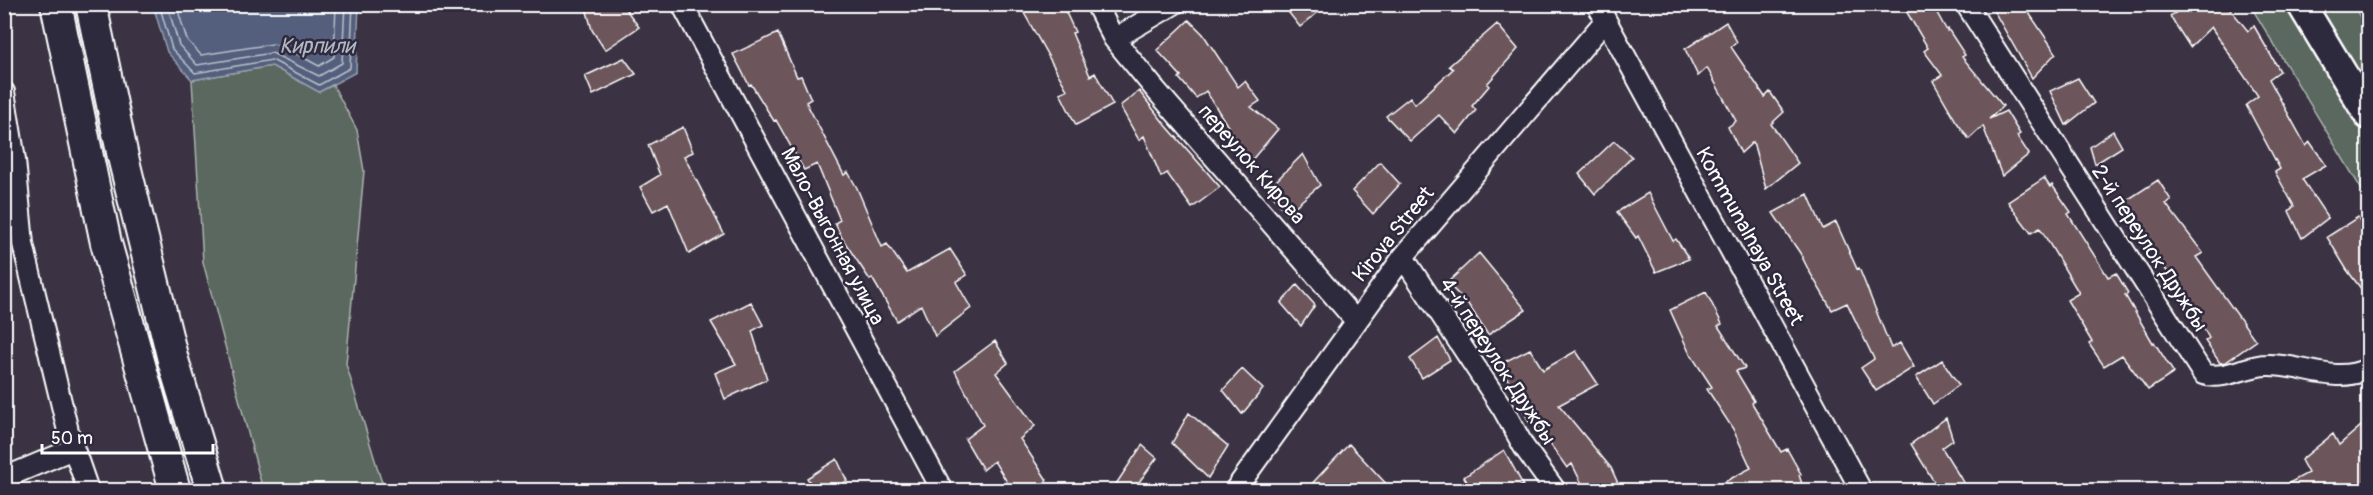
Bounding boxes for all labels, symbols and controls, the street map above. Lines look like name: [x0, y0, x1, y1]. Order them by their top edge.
water label: Кирпили: [279, 32, 357, 60]
street label: переулок Кирова: [1192, 99, 1311, 230]
street label: Kommunalnaya Street: [1689, 142, 1810, 331]
street label: Мало-Выгонная улица: [774, 143, 891, 330]
street label: 2-й переулок Дружбы: [2085, 160, 2214, 337]
street label: Kirova Street: [1347, 181, 1441, 288]
street label: 4-й переулок Дружбы: [1433, 272, 1562, 450]
scale bar: [42, 417, 213, 455]
text: 50 m: [51, 427, 93, 450]

